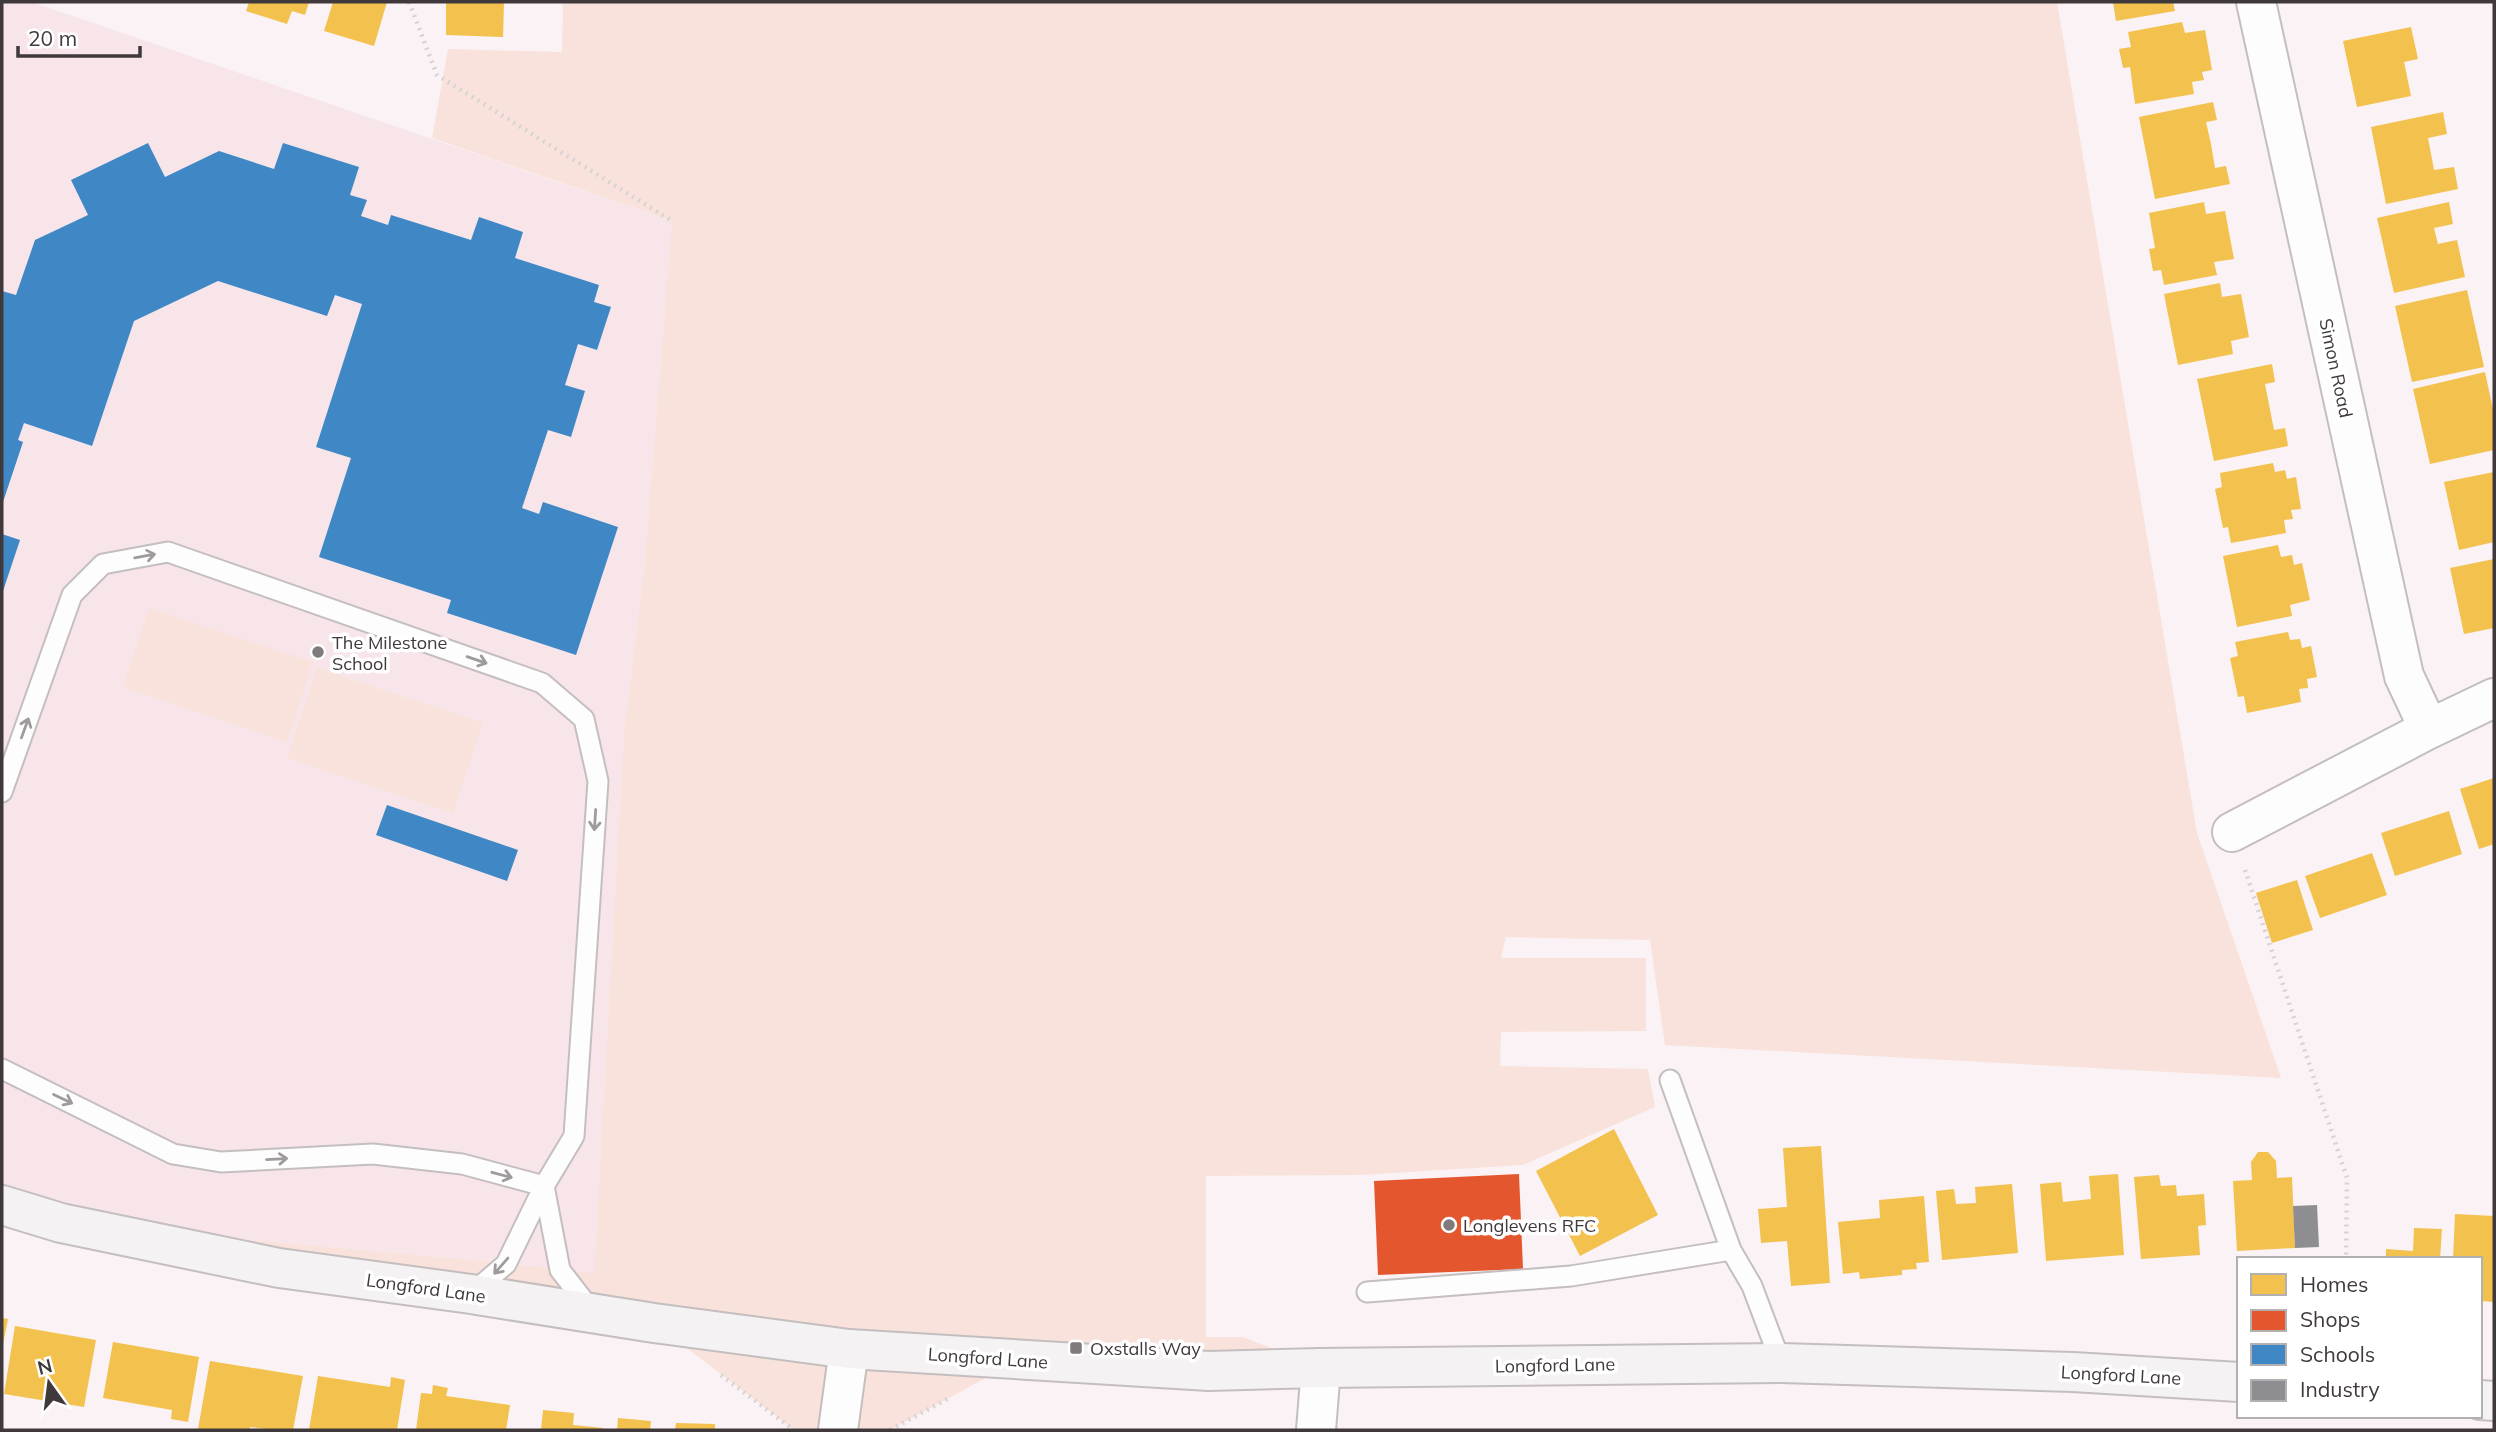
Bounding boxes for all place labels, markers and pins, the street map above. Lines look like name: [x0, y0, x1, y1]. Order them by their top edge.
place label: The Milestone School: [332, 631, 447, 675]
marker: The Milestone School: [310, 644, 326, 660]
place label: Longlevens RFC: [1463, 1214, 1596, 1237]
marker: Longlevens RFC: [1441, 1217, 1457, 1233]
place label: Oxstalls Way: [1090, 1337, 1201, 1360]
marker: Oxstalls Way: [1068, 1340, 1084, 1356]

